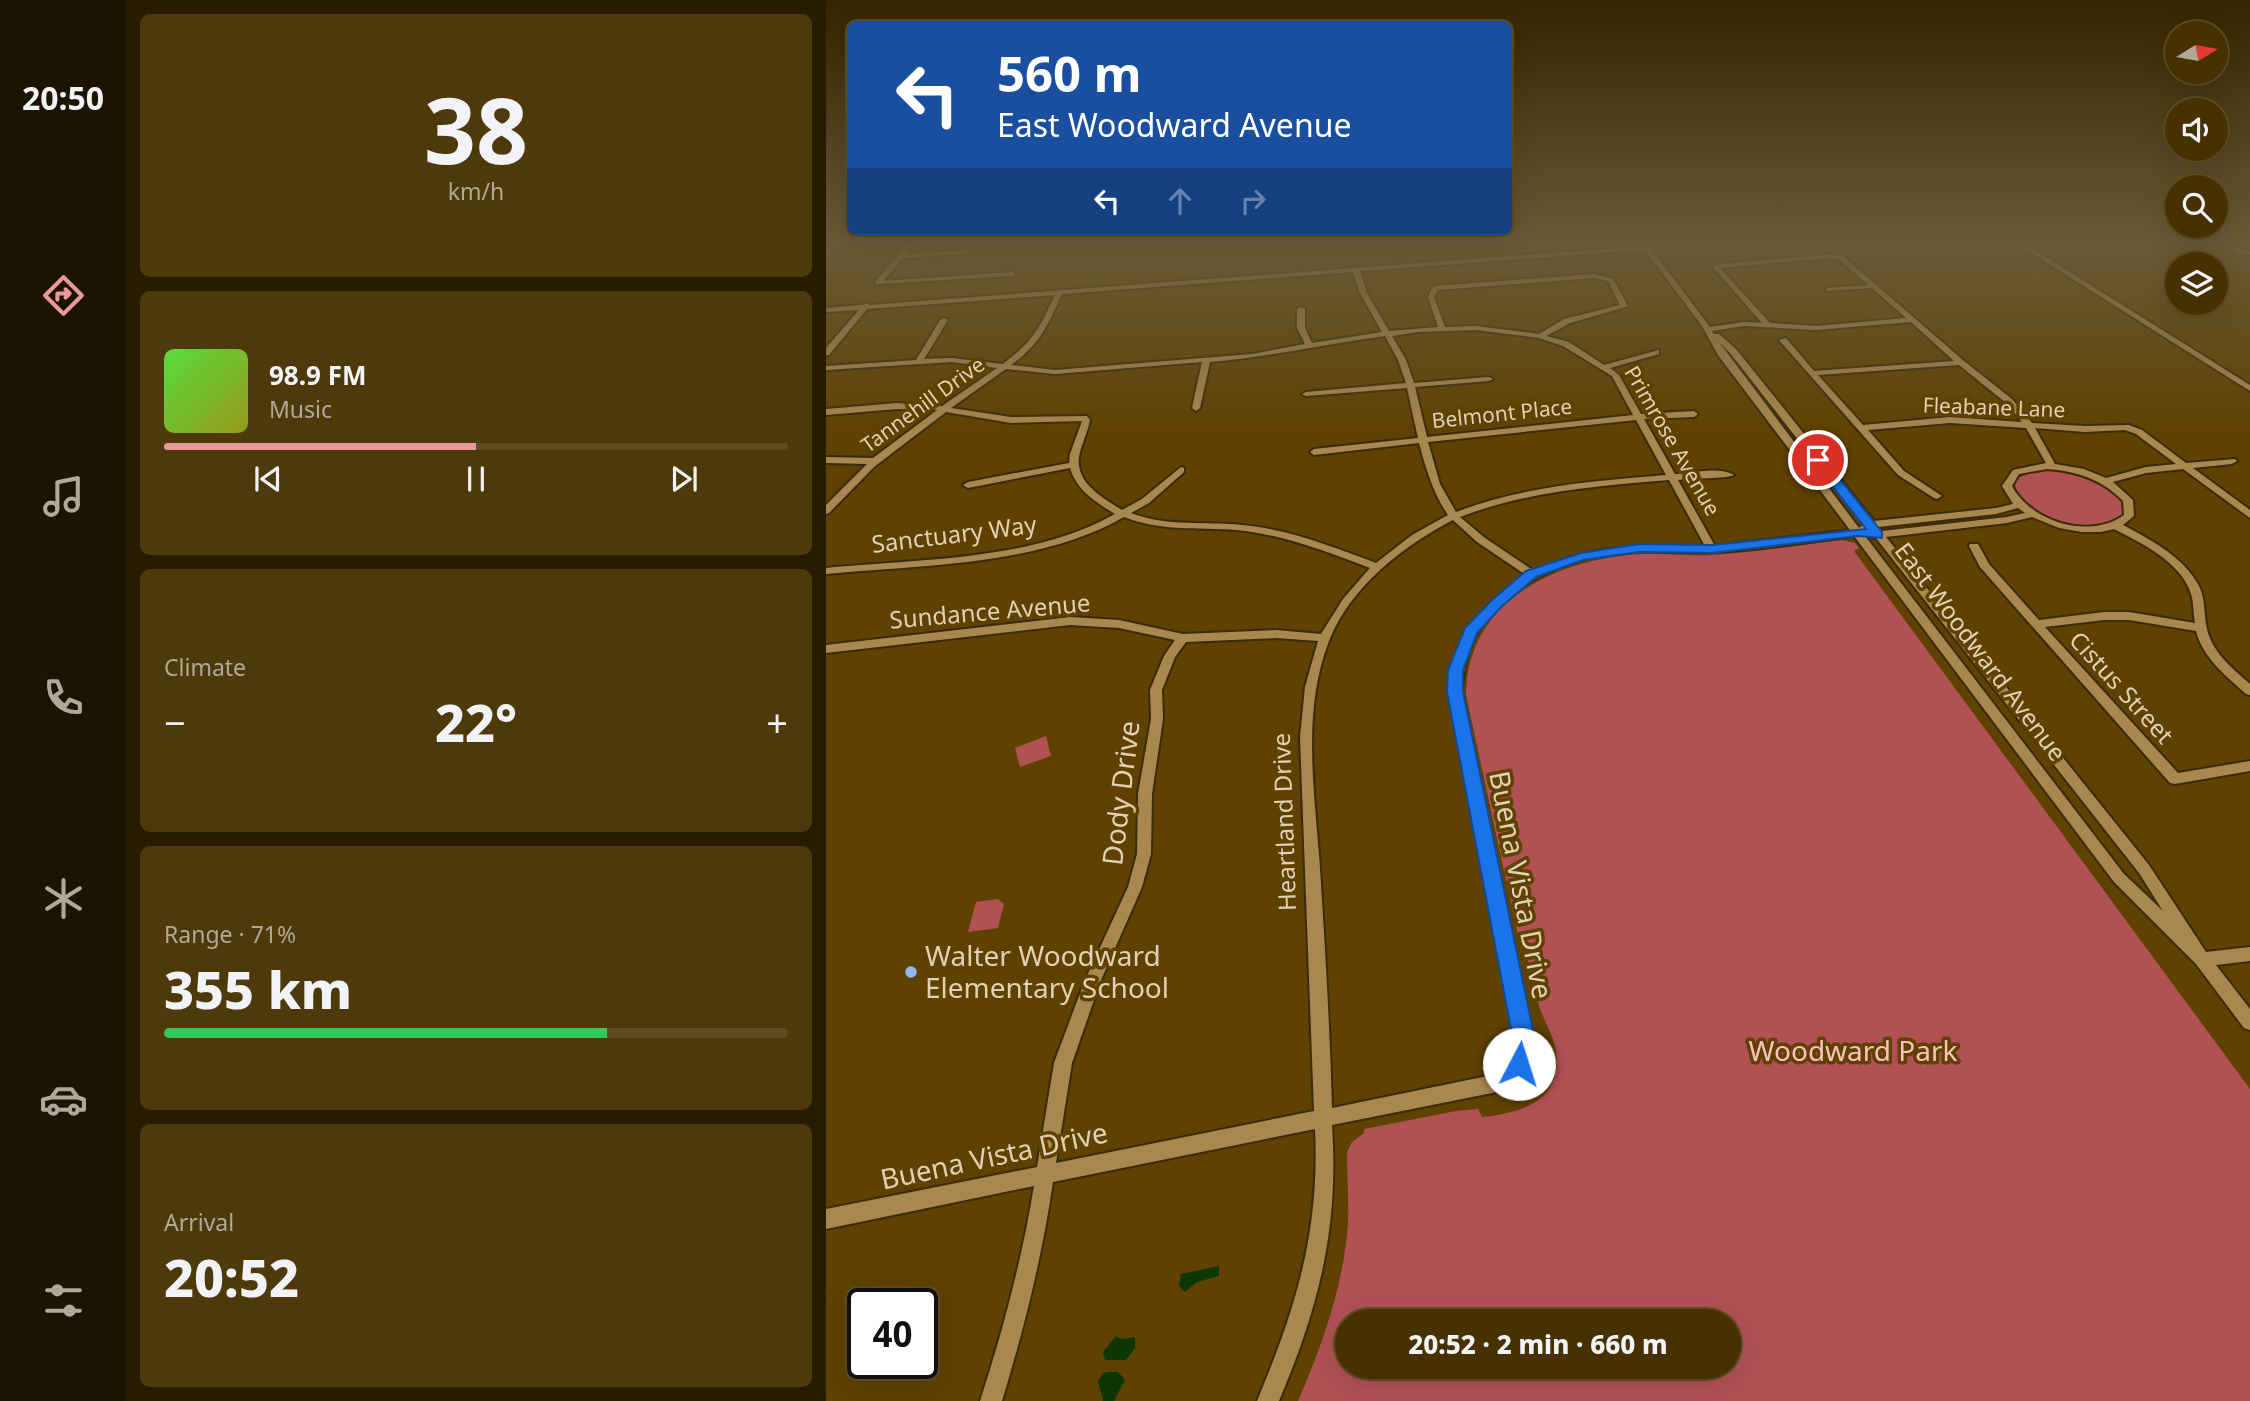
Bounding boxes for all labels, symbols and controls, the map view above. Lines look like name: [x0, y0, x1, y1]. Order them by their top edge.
north arrow: [2165, 21, 2228, 84]
map controls: [2165, 21, 2228, 315]
text: 560 m: [997, 40, 1142, 106]
icon: left: [882, 49, 973, 140]
text: 38: [424, 67, 528, 191]
text: 20:50: [22, 76, 104, 119]
button: sound: [2165, 98, 2228, 161]
text: East Woodward Avenue: [997, 103, 1352, 146]
text: km/h: [448, 175, 504, 207]
button: search: [2165, 175, 2228, 238]
icon: left: [1088, 182, 1126, 220]
icon: ahead: [1161, 182, 1199, 220]
icon: right: [1234, 182, 1272, 220]
button: layers: [2165, 252, 2228, 315]
icon: directions: [39, 271, 88, 320]
street label: Tannehill Drive: [855, 350, 990, 458]
text: 98.9 FM: [269, 357, 366, 393]
street label: Primrose Avenue: [1619, 361, 1727, 520]
street label: Fleabane Lane: [1922, 391, 2066, 423]
street label: Belmont Place: [1430, 392, 1574, 434]
text: Music: [269, 393, 332, 425]
pin: [1788, 430, 1848, 490]
icon: arrive: [1799, 441, 1837, 479]
icon: previous: [249, 460, 287, 498]
icon: pause: [457, 460, 495, 498]
icon: next: [665, 460, 703, 498]
icon: music: [39, 472, 88, 521]
street label: Sanctuary Way: [869, 507, 1039, 560]
street label: East Woodward Avenue: [1888, 535, 2074, 767]
street label: Sundance Avenue: [888, 585, 1092, 636]
street label: Cistus Street: [2063, 624, 2182, 751]
text: Climate: [164, 651, 246, 683]
icon: phone: [39, 673, 88, 722]
text: 22°: [435, 686, 517, 757]
text: −: [164, 696, 186, 748]
text: +: [766, 696, 788, 748]
street label: Dody Drive: [1092, 718, 1148, 867]
street label: Heartland Drive: [1264, 732, 1303, 912]
street label: Buena Vista Drive: [1481, 768, 1563, 1002]
icon: climate: [39, 874, 88, 923]
text: Range · 71%: [164, 918, 296, 950]
place label: Walter Woodward Elementary School: [925, 936, 1169, 1006]
text: 355 km: [164, 953, 352, 1024]
marker: Walter Woodward Elementary School: [903, 964, 919, 980]
position arrow: [1482, 1027, 1556, 1101]
park label: Woodward Park: [1749, 1031, 1958, 1069]
icon: car: [39, 1075, 88, 1124]
street label: Buena Vista Drive: [877, 1112, 1111, 1198]
text: Arrival: [164, 1206, 234, 1238]
text: 20:52: [164, 1241, 299, 1312]
icon: filters: [39, 1276, 88, 1325]
speed limit sign: 40: [847, 1288, 938, 1379]
text: 20:52 · 2 min · 660 m: [1408, 1326, 1668, 1362]

